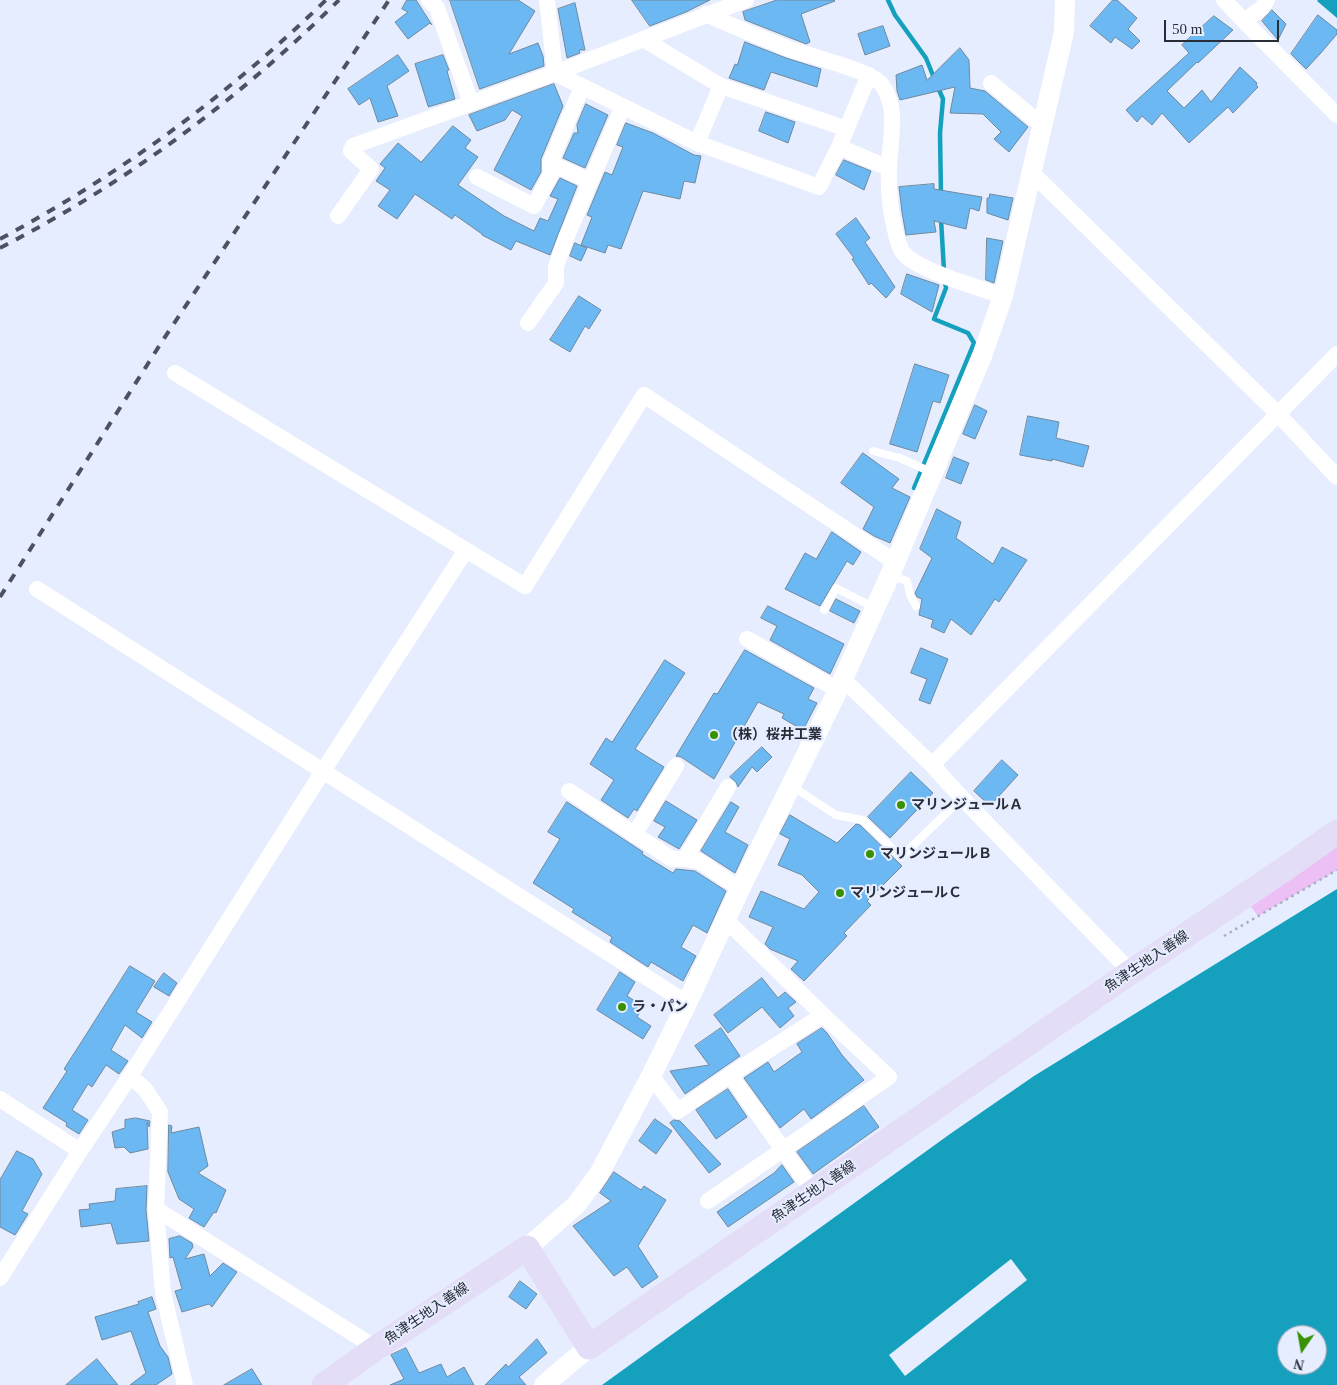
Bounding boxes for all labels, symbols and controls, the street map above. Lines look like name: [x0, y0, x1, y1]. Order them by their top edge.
scale bar: [1167, 10, 1282, 42]
text: 50 m: [1172, 21, 1202, 37]
place label: （株）桜井工業: [724, 727, 822, 743]
marker: （株）桜井工業: [708, 729, 720, 741]
place label: マリンジュールＡ: [911, 797, 1023, 813]
marker: マリンジュールＡ: [895, 799, 907, 811]
place label: マリンジュールＢ: [880, 846, 992, 862]
marker: マリンジュールＢ: [864, 848, 876, 860]
place label: マリンジュールＣ: [850, 885, 962, 901]
marker: マリンジュールＣ: [834, 887, 846, 899]
street label: 魚津生地入善線: [1102, 928, 1192, 996]
place label: ラ・パン: [632, 999, 688, 1015]
marker: ラ・パン: [616, 1001, 628, 1013]
street label: 魚津生地入善線: [769, 1158, 859, 1226]
street label: 魚津生地入善線: [382, 1280, 472, 1348]
north arrow: [1277, 1325, 1327, 1375]
text: N: [1292, 1356, 1305, 1373]

